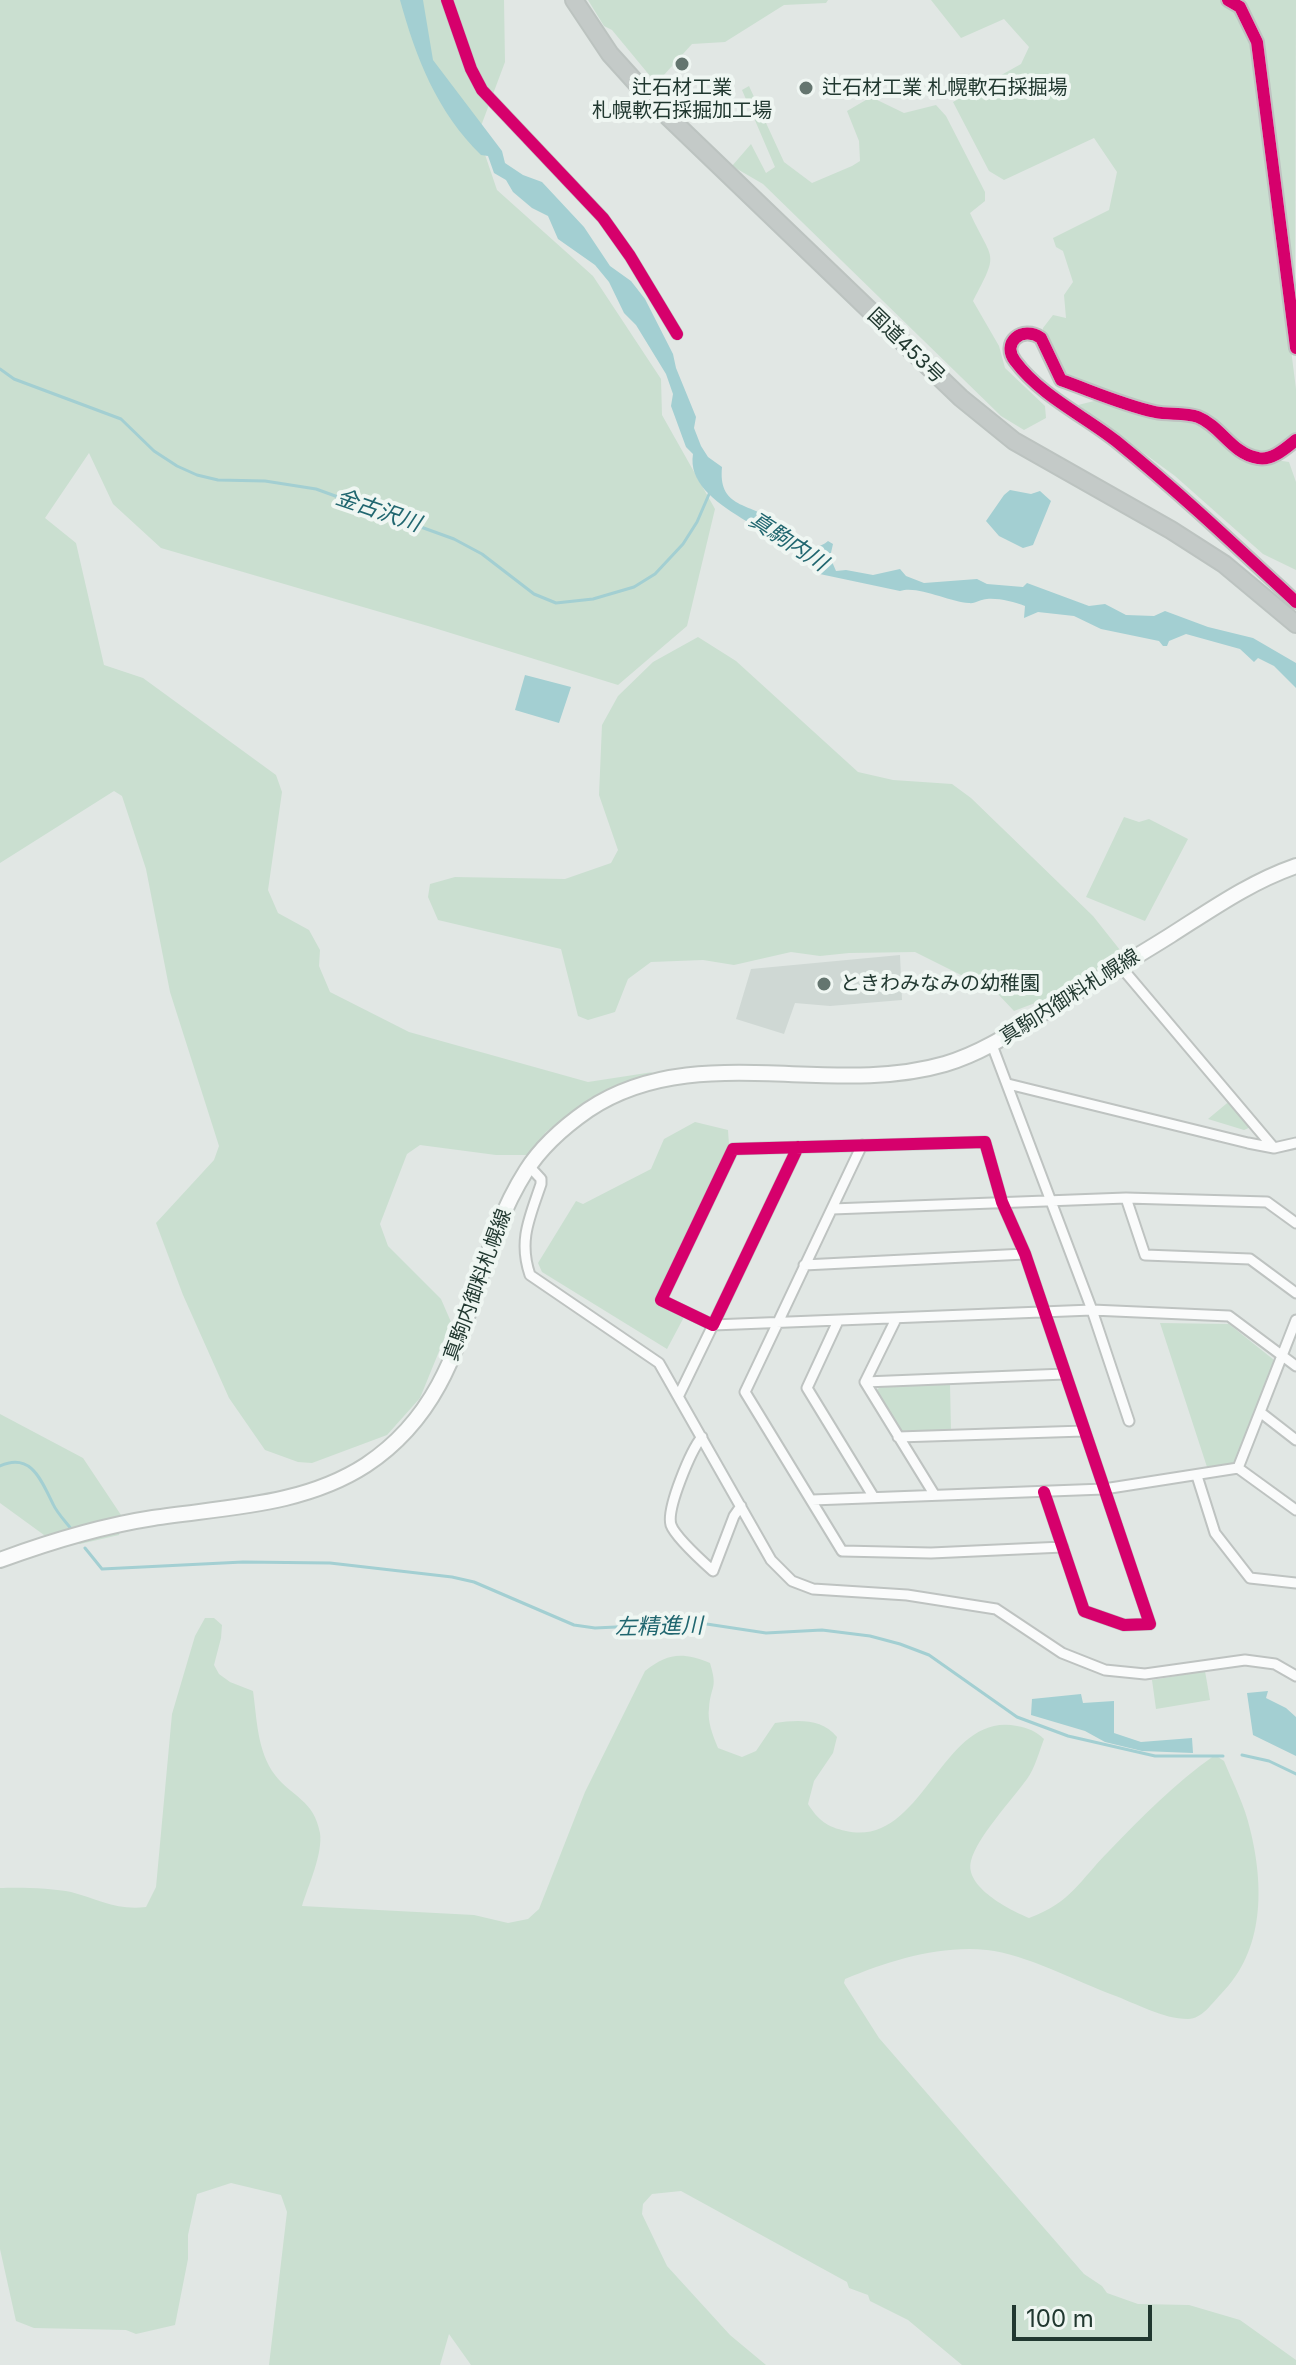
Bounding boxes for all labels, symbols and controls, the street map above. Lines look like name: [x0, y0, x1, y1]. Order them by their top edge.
marker: 辻石材工業 札幌軟石採掘加工場: [673, 55, 691, 73]
place label: 辻石材工業 札幌軟石採掘加工場: [592, 76, 772, 123]
place label: 辻石材工業 札幌軟石採掘場: [822, 76, 1068, 100]
marker: 辻石材工業 札幌軟石採掘場: [797, 79, 815, 97]
street label: 国道453号: [863, 304, 949, 388]
water label: 金古沢川: [332, 484, 424, 538]
water label: 真駒内川: [744, 507, 832, 577]
street label: 真駒内御料札幌線: [996, 944, 1144, 1050]
place label: ときわみなみの幼稚園: [840, 972, 1040, 996]
marker: ときわみなみの幼稚園: [815, 975, 833, 993]
street label: 真駒内御料札幌線: [439, 1206, 517, 1364]
water label: 左精進川: [615, 1613, 703, 1641]
scale bar: [1016, 2289, 1156, 2339]
text: 100 m: [1026, 2304, 1094, 2333]

